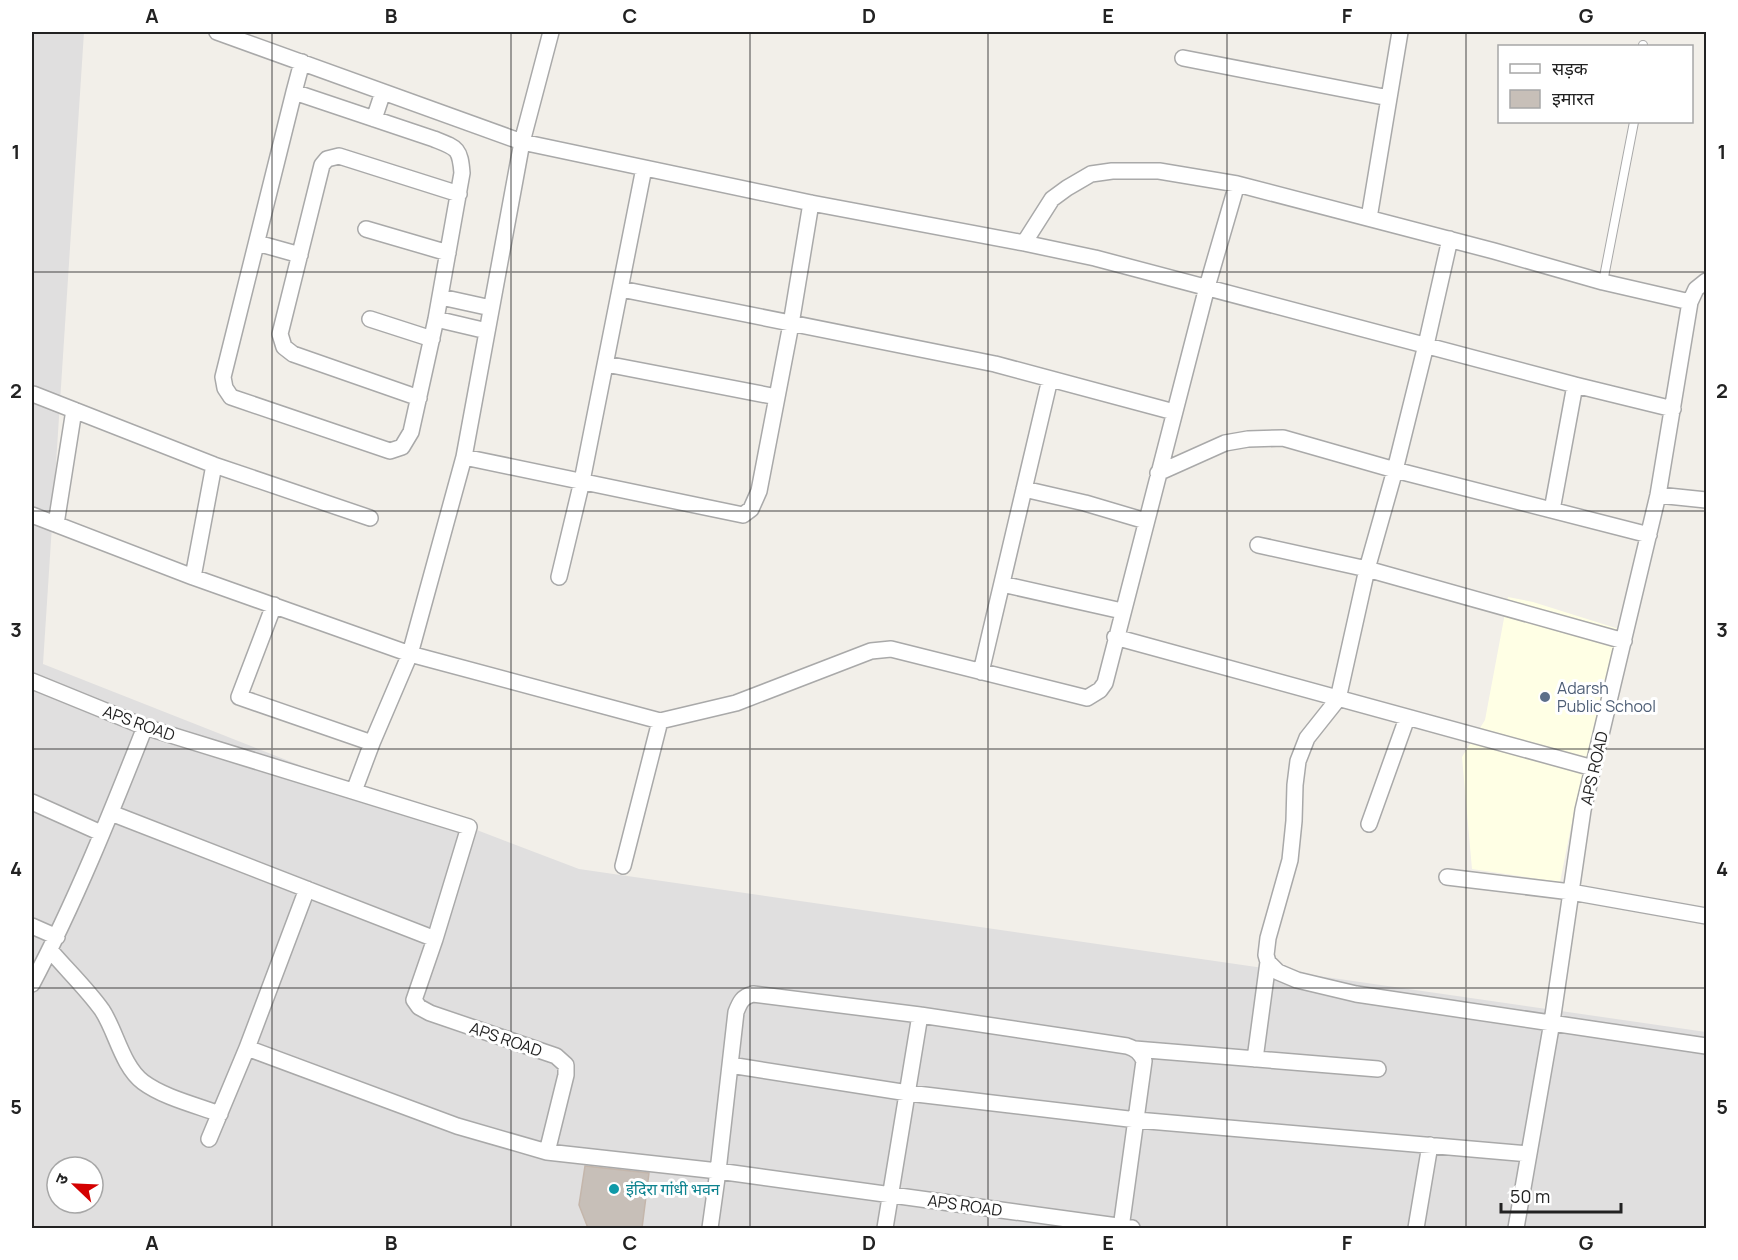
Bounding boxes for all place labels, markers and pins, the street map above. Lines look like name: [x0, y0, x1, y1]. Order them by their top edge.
place label: Adarsh Public School: [1557, 677, 1656, 717]
marker: Adarsh Public School: [1538, 690, 1552, 704]
place label: इंदिरा गांधी भवन: [626, 1178, 721, 1200]
marker: इंदिरा गांधी भवन: [607, 1182, 621, 1196]

